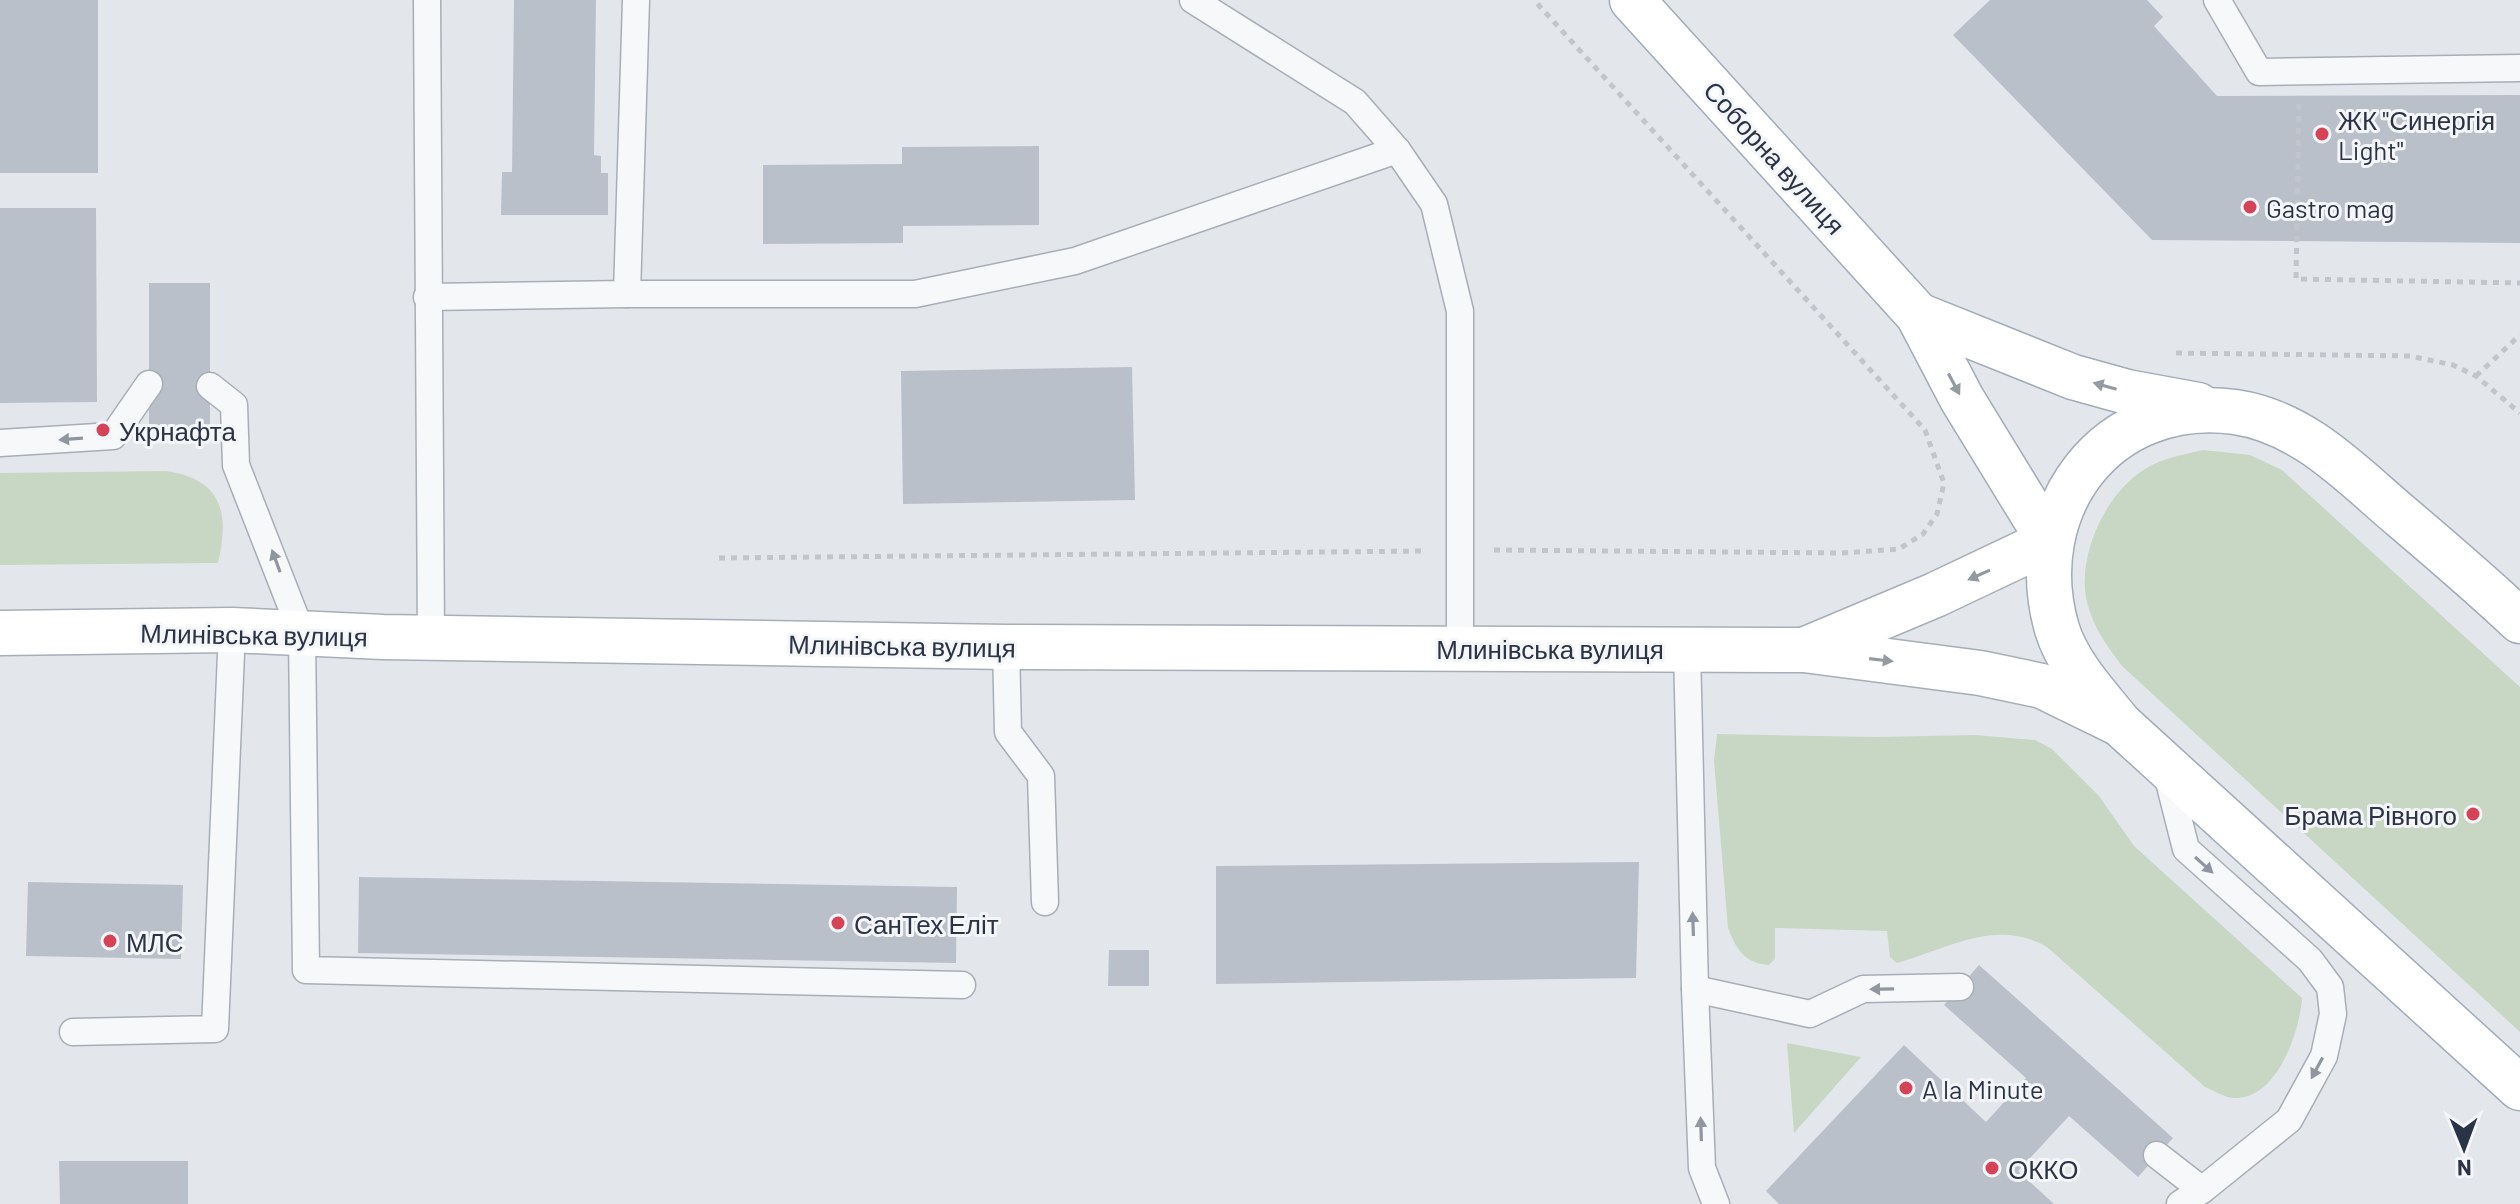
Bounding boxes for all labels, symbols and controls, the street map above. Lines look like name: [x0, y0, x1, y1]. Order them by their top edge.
street label: Соборна вулиця: [1698, 74, 1852, 240]
place label: ЖК "Синергія Light": [2338, 104, 2495, 165]
marker: ЖК "Синергія Light": [2313, 125, 2331, 143]
place label: Gastro mag: [2266, 192, 2394, 223]
marker: Gastro mag: [2241, 198, 2259, 216]
one-way arrow: [1948, 372, 1961, 395]
one-way arrow: [2092, 379, 2116, 392]
place label: Укрнафта: [119, 415, 236, 446]
marker: Укрнафта: [94, 421, 112, 439]
one-way arrow: [58, 433, 83, 446]
one-way arrow: [269, 548, 281, 572]
one-way arrow: [1968, 568, 1991, 582]
street label: Млинівська вулиця: [140, 617, 368, 651]
street label: Млинівська вулиця: [788, 628, 1016, 662]
street label: Млинівська вулиця: [1436, 633, 1664, 664]
one-way arrow: [1869, 653, 1894, 666]
place label: Брама Рівного: [2284, 799, 2457, 830]
marker: Брама Рівного: [2464, 805, 2482, 823]
one-way arrow: [2194, 856, 2213, 874]
place label: СанТех Еліт: [854, 908, 999, 939]
one-way arrow: [1687, 911, 1699, 936]
marker: СанТех Еліт: [829, 914, 847, 932]
place label: МЛС: [126, 926, 184, 957]
marker: МЛС: [101, 932, 119, 950]
one-way arrow: [1869, 982, 1894, 995]
one-way arrow: [2310, 1057, 2324, 1080]
place label: A la Minute: [1922, 1073, 2044, 1104]
marker: A la Minute: [1897, 1079, 1915, 1097]
north arrow: [2424, 1108, 2504, 1188]
one-way arrow: [1694, 1116, 1707, 1141]
place label: ОККО: [2008, 1153, 2078, 1184]
text: N: [2457, 1156, 2472, 1182]
marker: ОККО: [1983, 1159, 2001, 1177]

